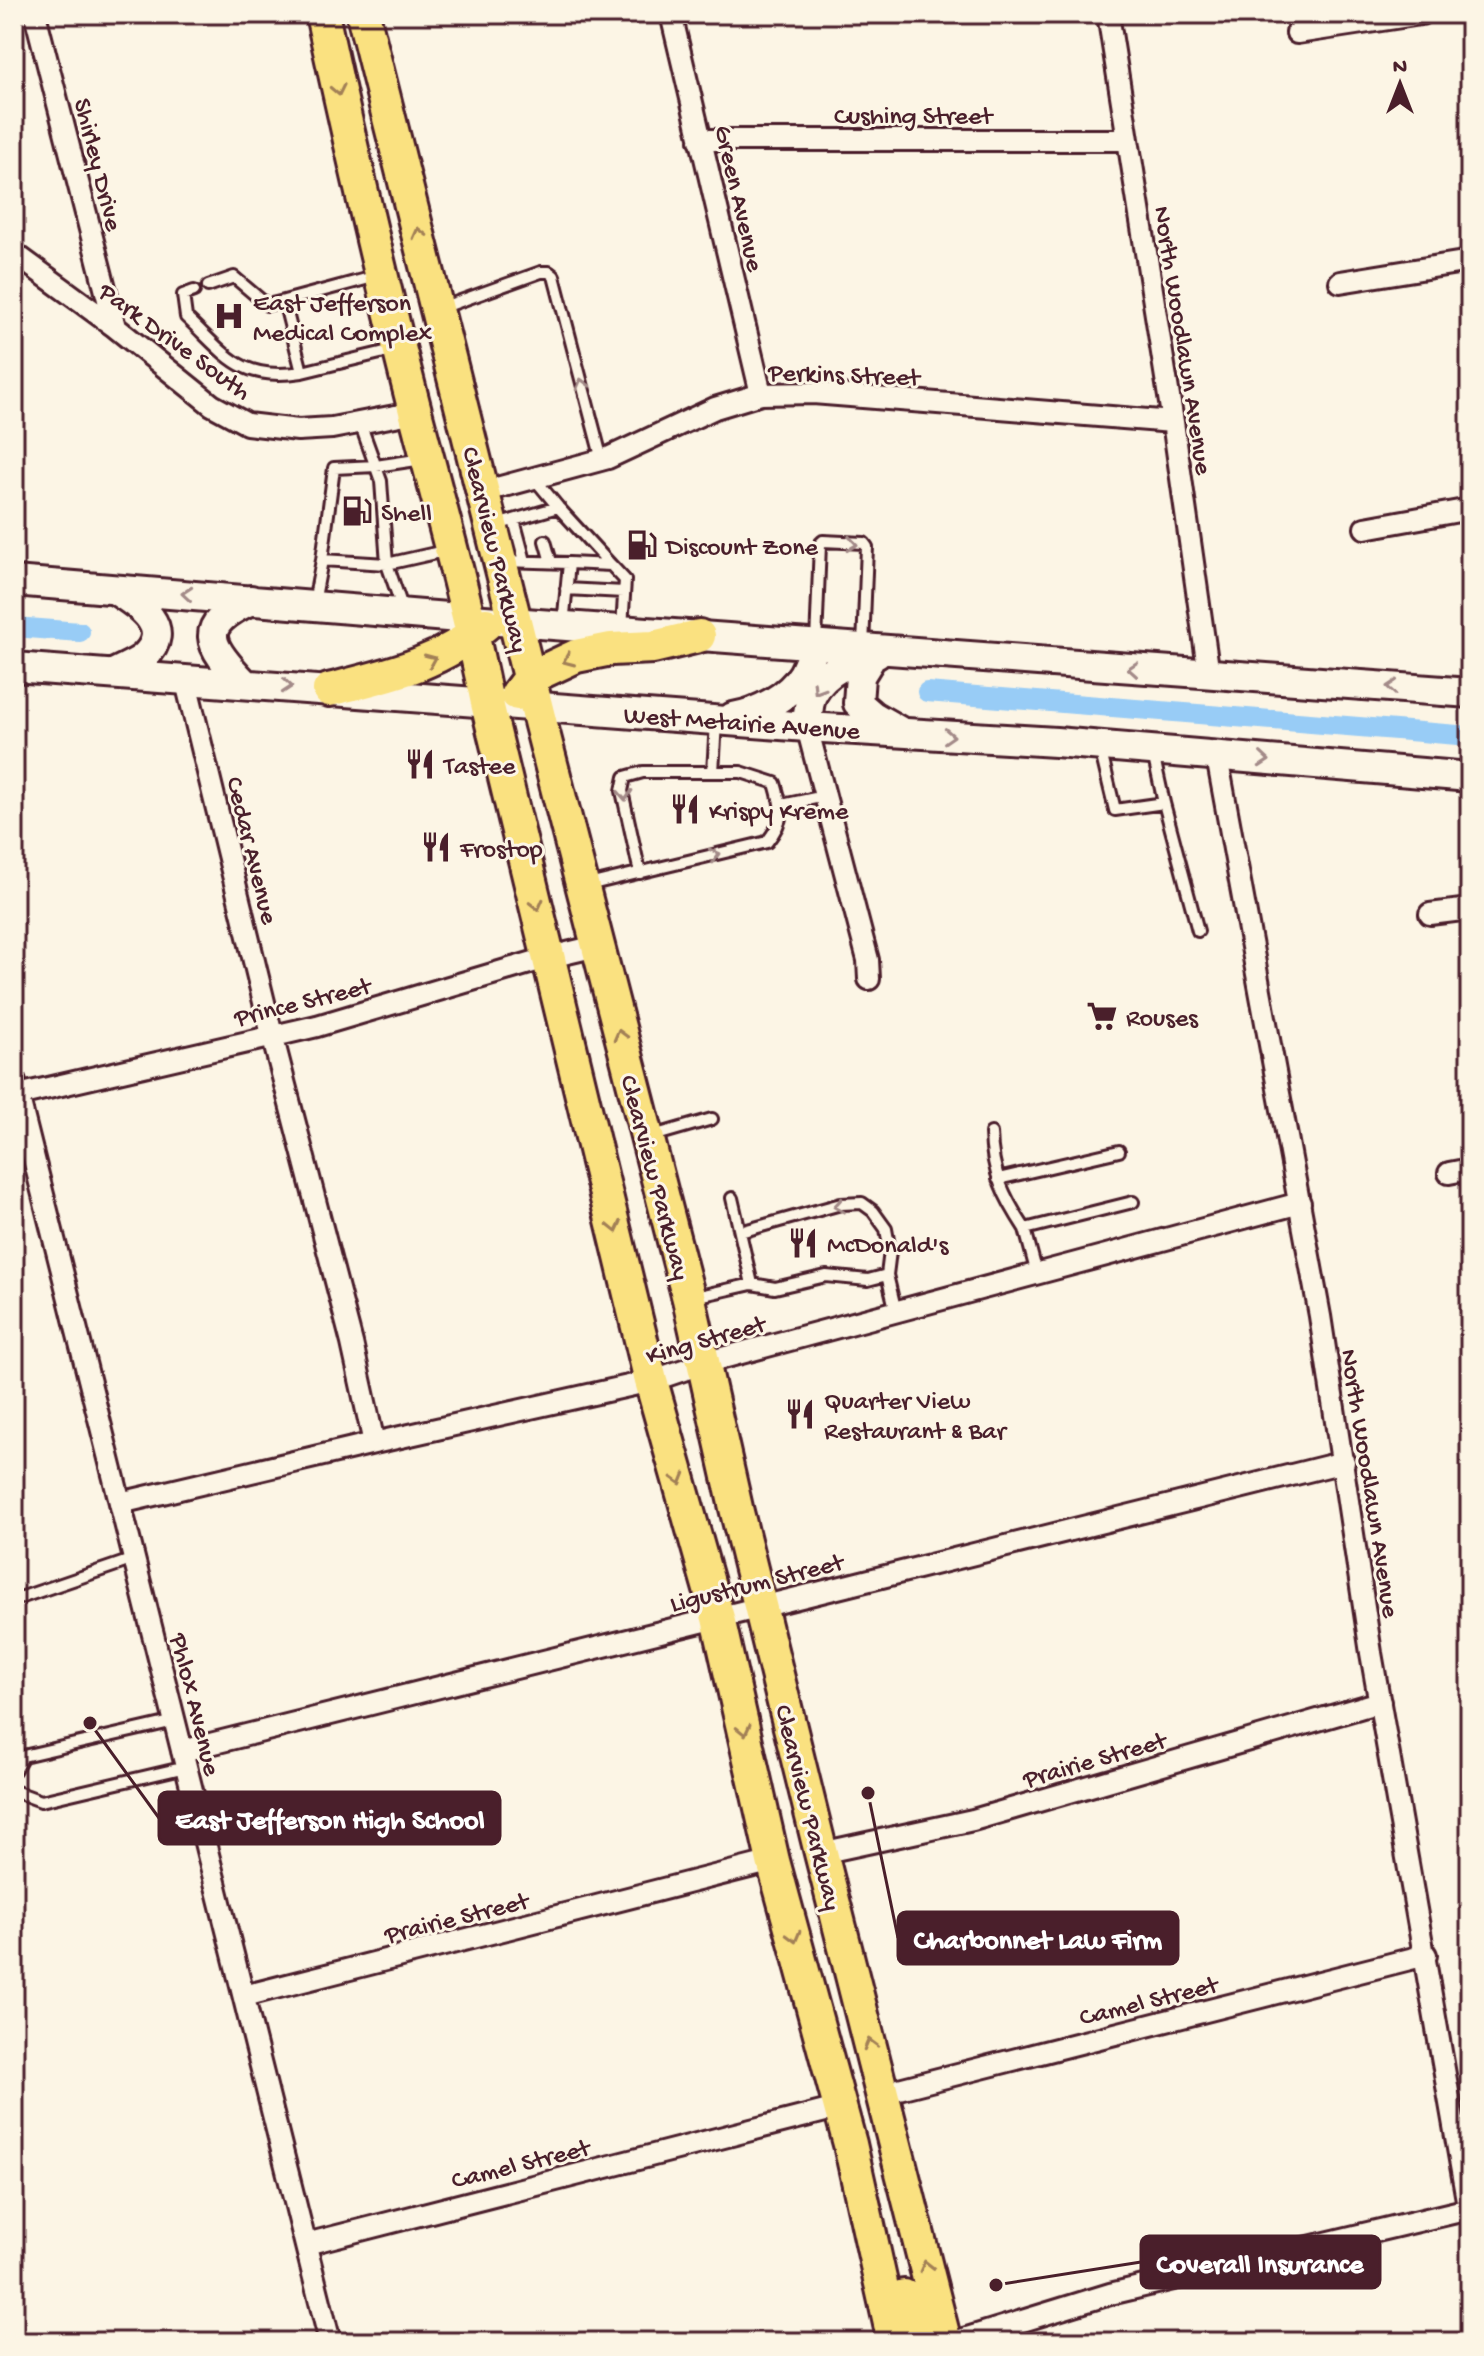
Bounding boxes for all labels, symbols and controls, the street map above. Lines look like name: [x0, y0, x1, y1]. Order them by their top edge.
north arrow: [1360, 44, 1440, 124]
text: N: [1393, 55, 1407, 81]
one-way arrow: [329, 84, 346, 97]
street label: Shirley Drive: [64, 96, 127, 235]
street label: Cushing Street: [834, 103, 994, 134]
street label: Green Avenue: [705, 123, 769, 276]
street label: North Woodlawn Avenue: [1144, 204, 1217, 478]
one-way arrow: [411, 227, 428, 241]
street label: Park Drive South: [90, 277, 256, 409]
place label: East Jefferson Medical Complex: [253, 290, 432, 351]
hospital icon: East Jefferson Medical Complex: [212, 299, 246, 333]
street label: Perkins Street: [767, 359, 923, 396]
one-way arrow: [574, 378, 591, 391]
street label: Clearview Parkway: [452, 444, 533, 656]
fuel station icon: Shell: [340, 494, 374, 528]
place label: Shell: [381, 500, 432, 531]
fuel station icon: Discount Zone: [625, 528, 659, 562]
place label: Discount Zone: [664, 534, 818, 565]
one-way arrow: [845, 535, 858, 552]
one-way arrow: [180, 586, 193, 603]
one-way arrow: [562, 651, 576, 667]
one-way arrow: [422, 653, 437, 669]
one-way arrow: [1126, 661, 1139, 678]
one-way arrow: [281, 678, 294, 695]
one-way arrow: [1385, 679, 1398, 696]
one-way arrow: [813, 681, 828, 695]
street label: West Metairie Avenue: [623, 702, 861, 749]
one-way arrow: [943, 727, 956, 744]
restaurant icon: Tastee: [403, 747, 437, 781]
one-way arrow: [1258, 752, 1271, 769]
place label: Tastee: [442, 753, 516, 784]
street label: Cedar Avenue: [216, 774, 283, 929]
one-way arrow: [616, 789, 633, 802]
restaurant icon: Krispy Kreme: [668, 792, 702, 826]
place label: Krispy Kreme: [709, 798, 849, 829]
restaurant icon: Frostop: [419, 830, 453, 864]
place label: Frostop: [459, 836, 543, 867]
one-way arrow: [708, 847, 722, 864]
one-way arrow: [528, 898, 545, 911]
street label: Prince Street: [231, 972, 377, 1036]
supermarket icon: Rouses: [1085, 999, 1119, 1033]
place label: Rouses: [1126, 1005, 1199, 1036]
one-way arrow: [613, 1028, 630, 1042]
street label: Clearview Parkway: [610, 1072, 695, 1284]
one-way arrow: [832, 1196, 846, 1213]
one-way arrow: [605, 1219, 622, 1233]
restaurant icon: McDonald's: [786, 1226, 820, 1260]
place label: McDonald's: [827, 1232, 950, 1263]
street label: King Street: [643, 1310, 772, 1374]
street label: North Woodlawn Avenue: [1331, 1347, 1404, 1621]
place label: Quarter View Restaurant & Bar: [824, 1388, 1008, 1449]
restaurant icon: Quarter View Restaurant & Bar: [783, 1397, 817, 1431]
one-way arrow: [670, 1471, 686, 1485]
street label: Ligustrum Street: [667, 1548, 849, 1622]
street label: Phlox Avenue: [160, 1630, 225, 1780]
street label: Clearview Parkway: [765, 1702, 846, 1914]
one-way arrow: [735, 1723, 752, 1737]
street label: Prairie Street: [1019, 1726, 1173, 1798]
callout: East Jefferson High School: [159, 1792, 500, 1844]
text: East Jefferson High School: [175, 1806, 485, 1839]
street label: Prairie Street: [381, 1887, 535, 1953]
callout: Charbonnet Law Firm: [898, 1912, 1178, 1964]
text: Charbonnet Law Firm: [914, 1926, 1162, 1959]
one-way arrow: [785, 1929, 801, 1943]
street label: Camel Street: [1077, 1971, 1224, 2036]
one-way arrow: [863, 2038, 880, 2052]
street label: Camel Street: [449, 2134, 596, 2199]
callout: Coverall Insurance: [1141, 2236, 1380, 2288]
text: Coverall Insurance: [1156, 2250, 1365, 2283]
one-way arrow: [919, 2260, 936, 2274]

